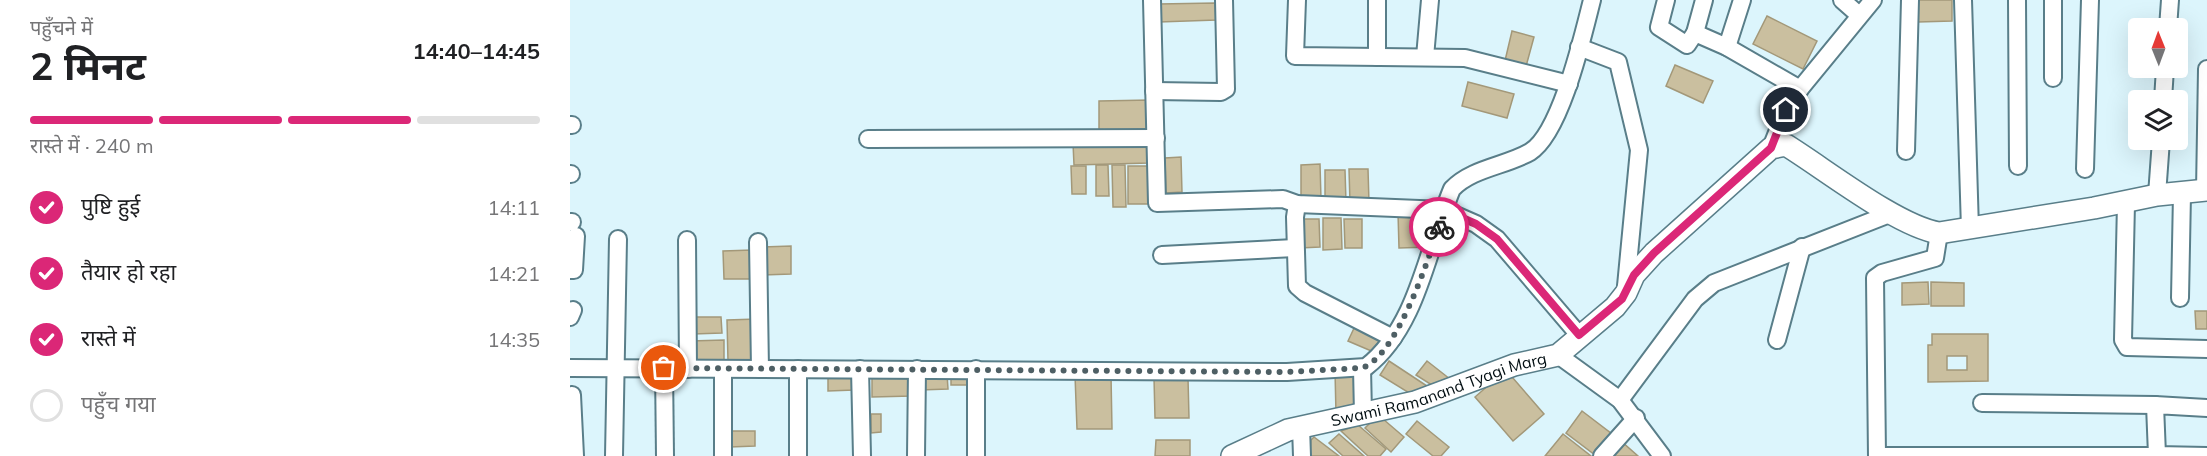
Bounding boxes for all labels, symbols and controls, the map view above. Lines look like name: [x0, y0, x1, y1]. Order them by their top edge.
text: पहुँचने में: [30, 15, 93, 40]
north arrow: [2128, 18, 2188, 78]
map controls: [2128, 18, 2188, 150]
text: 14:40–14:45: [412, 37, 540, 65]
text: 2 मिनट: [30, 41, 146, 90]
pin: [1760, 84, 1811, 135]
button: layers: [2128, 90, 2188, 150]
icon: home: [1769, 93, 1802, 126]
text: रास्ते में · 240 m: [30, 133, 154, 158]
icon: check: [30, 191, 63, 224]
text: पुष्टि हुई: [81, 192, 140, 220]
text: 14:11: [487, 195, 540, 220]
courier: [1409, 197, 1469, 257]
icon: bike: [1423, 211, 1456, 244]
icon: check: [30, 257, 63, 290]
text: तैयार हो रहा: [81, 258, 176, 286]
text: 14:21: [487, 261, 540, 286]
icon: check: [30, 323, 63, 356]
text: रास्ते में: [81, 324, 136, 352]
text: 14:35: [487, 327, 540, 352]
pin: [638, 342, 689, 393]
street label: Swami Ramanand Tyagi Marg: [1329, 348, 1548, 430]
icon: bag: [647, 351, 680, 384]
text: पहुँच गया: [81, 390, 156, 418]

